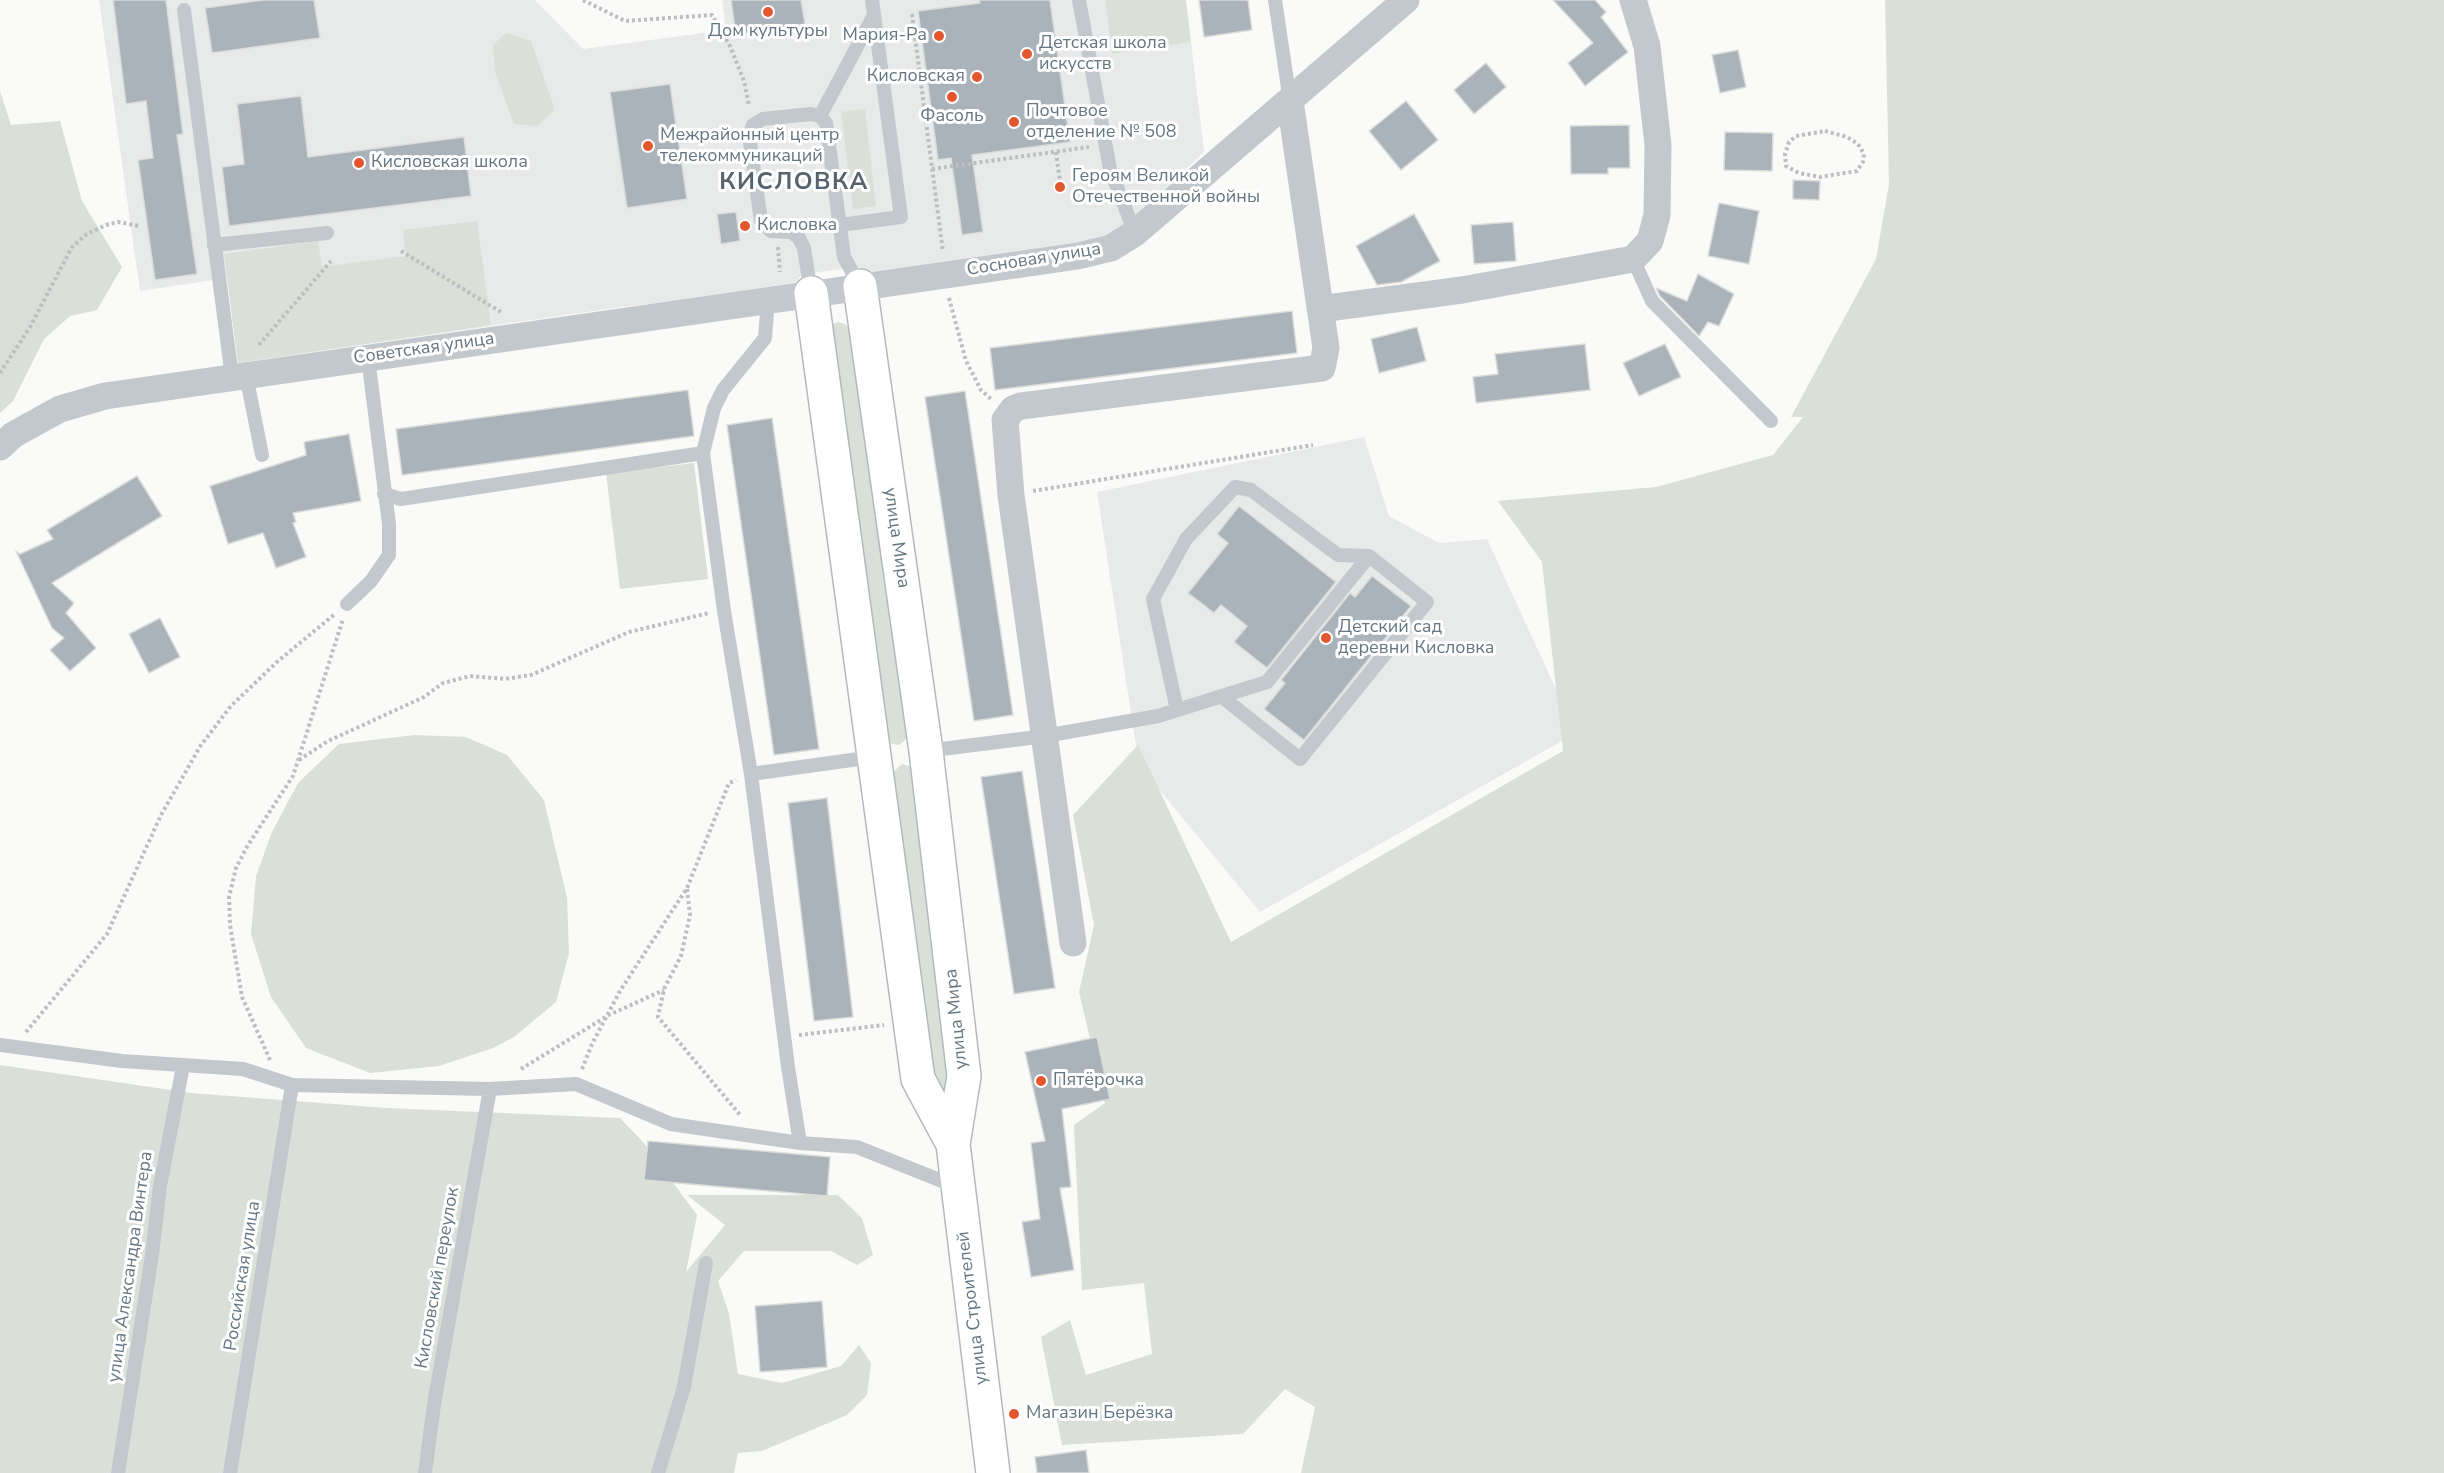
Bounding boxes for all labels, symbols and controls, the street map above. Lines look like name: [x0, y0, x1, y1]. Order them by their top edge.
marker: Дом культуры: [761, 5, 775, 19]
place label: Дом культуры: [708, 21, 828, 43]
place label: Мария-Ра: [842, 25, 927, 47]
marker: Мария-Ра: [932, 29, 946, 43]
place label: Детская школа искусств: [1039, 33, 1167, 76]
marker: Детская школа искусств: [1020, 47, 1034, 61]
place label: Кисловская: [867, 66, 965, 88]
marker: Кисловская: [970, 70, 984, 84]
marker: Фасоль: [945, 90, 959, 104]
place label: Почтовое отделение № 508: [1026, 101, 1177, 144]
place label: Фасоль: [920, 106, 984, 128]
marker: Почтовое отделение № 508: [1007, 115, 1021, 129]
place label: Межрайонный центр телекоммуникаций: [660, 125, 840, 168]
marker: Межрайонный центр телекоммуникаций: [641, 139, 655, 153]
place label: Кисловская школа: [371, 152, 528, 174]
marker: Кисловская школа: [352, 156, 366, 170]
place label: Героям Великой Отечественной войны: [1072, 166, 1260, 208]
district label: КИСЛОВКА: [719, 169, 869, 197]
marker: Героям Великой Отечественной войны: [1053, 180, 1067, 194]
place label: Кисловка: [757, 215, 837, 237]
marker: Кисловка: [738, 219, 752, 233]
street label: Сосновая улица: [965, 239, 1103, 281]
street label: Советская улица: [352, 328, 496, 370]
street label: улица Мира: [878, 486, 914, 590]
place label: Детский сад деревни Кисловка: [1338, 617, 1494, 660]
marker: Детский сад деревни Кисловка: [1319, 631, 1333, 645]
street label: улица Мира: [941, 968, 973, 1070]
place label: Пятёрочка: [1053, 1070, 1144, 1092]
marker: Пятёрочка: [1034, 1074, 1048, 1088]
street label: улица Александра Винтера: [104, 1150, 158, 1384]
street label: Кисловский переулок: [411, 1186, 465, 1370]
street label: Российская улица: [220, 1199, 266, 1353]
street label: улица Строителей: [953, 1230, 993, 1386]
place label: Магазин Берёзка: [1026, 1403, 1173, 1425]
marker: Магазин Берёзка: [1007, 1407, 1021, 1421]

